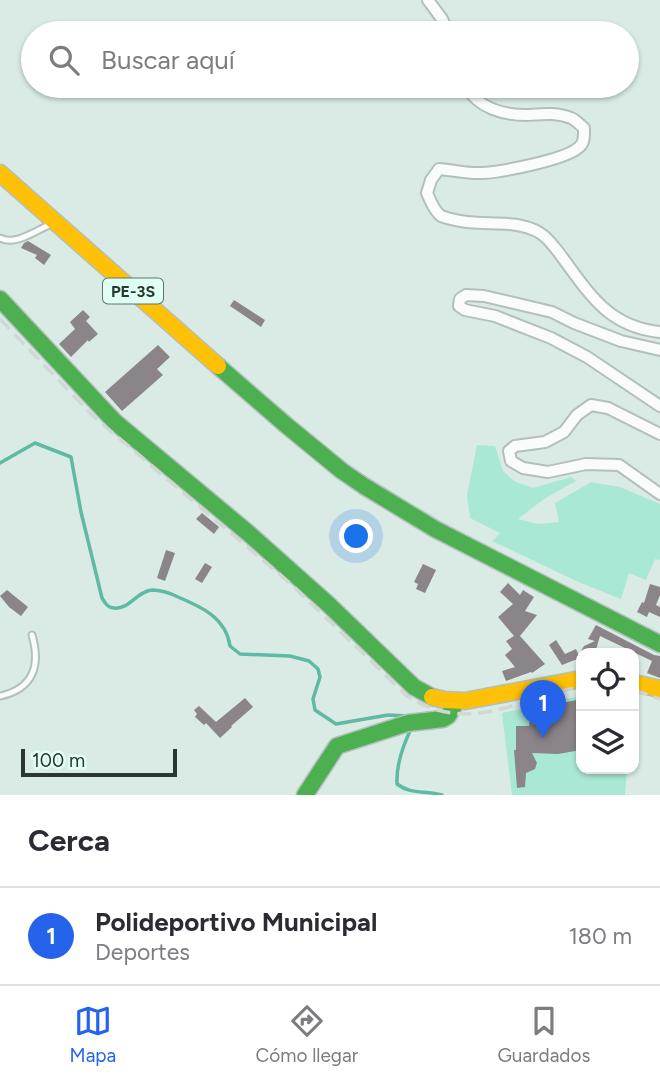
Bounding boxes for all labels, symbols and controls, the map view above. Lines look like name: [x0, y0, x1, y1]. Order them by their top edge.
search box: [21, 21, 639, 98]
icon: search: [45, 41, 83, 79]
text: Buscar aquí: [101, 44, 235, 76]
road number: PE-3S: [103, 278, 163, 304]
your location: [339, 519, 373, 553]
map controls: [576, 648, 639, 774]
button: locate: [576, 648, 639, 711]
pin: 1: [520, 680, 566, 738]
button: layers: [576, 711, 639, 774]
scale bar: [21, 746, 177, 778]
text: 100 m: [32, 749, 85, 772]
text: Cerca: [28, 822, 110, 859]
text: Polideportivo Municipal: [95, 906, 377, 938]
text: 1: [46, 922, 56, 950]
text: 180 m: [568, 922, 632, 950]
text: Deportes: [95, 938, 190, 966]
tab: Mapa: [70, 1002, 116, 1067]
tab: Cómo llegar: [256, 1002, 358, 1067]
tab: Guardados: [497, 1002, 590, 1067]

